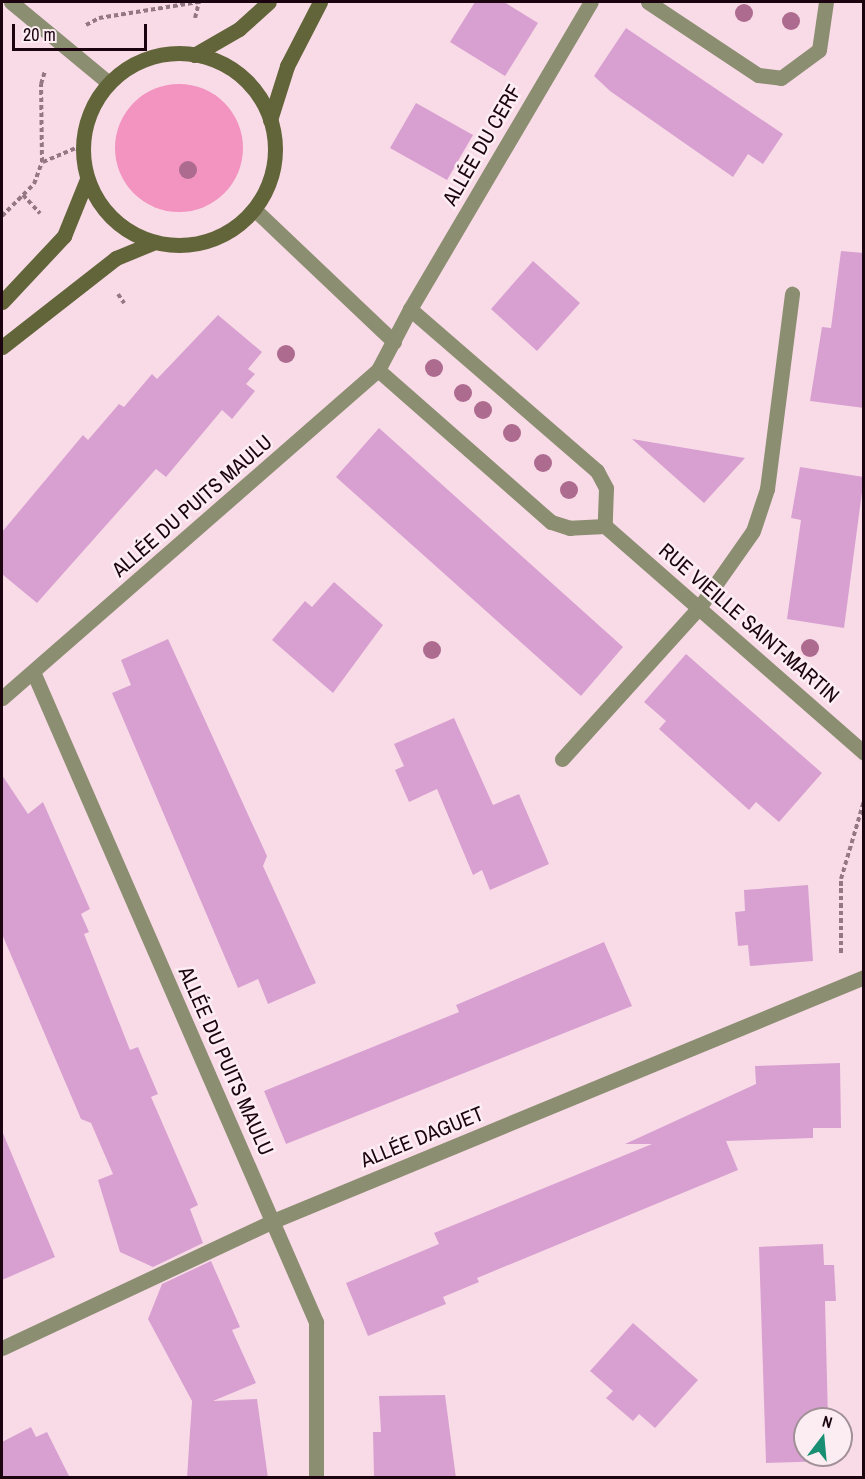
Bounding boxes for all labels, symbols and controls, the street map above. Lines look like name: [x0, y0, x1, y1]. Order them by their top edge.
scale bar: [15, 12, 150, 50]
text: 20 m: [23, 22, 56, 47]
street label: ALLÉE DU CERF: [437, 80, 527, 210]
street label: ALLÉE DU PUITS MAULU: [107, 430, 277, 582]
street label: RUE VIEILLE SAINT-MARTIN: [654, 538, 844, 708]
street label: ALLÉE DU PUITS MAULU: [173, 963, 279, 1159]
street label: ALLÉE DAGUET: [357, 1101, 487, 1173]
north arrow: [793, 1407, 853, 1467]
text: N: [820, 1410, 835, 1433]

